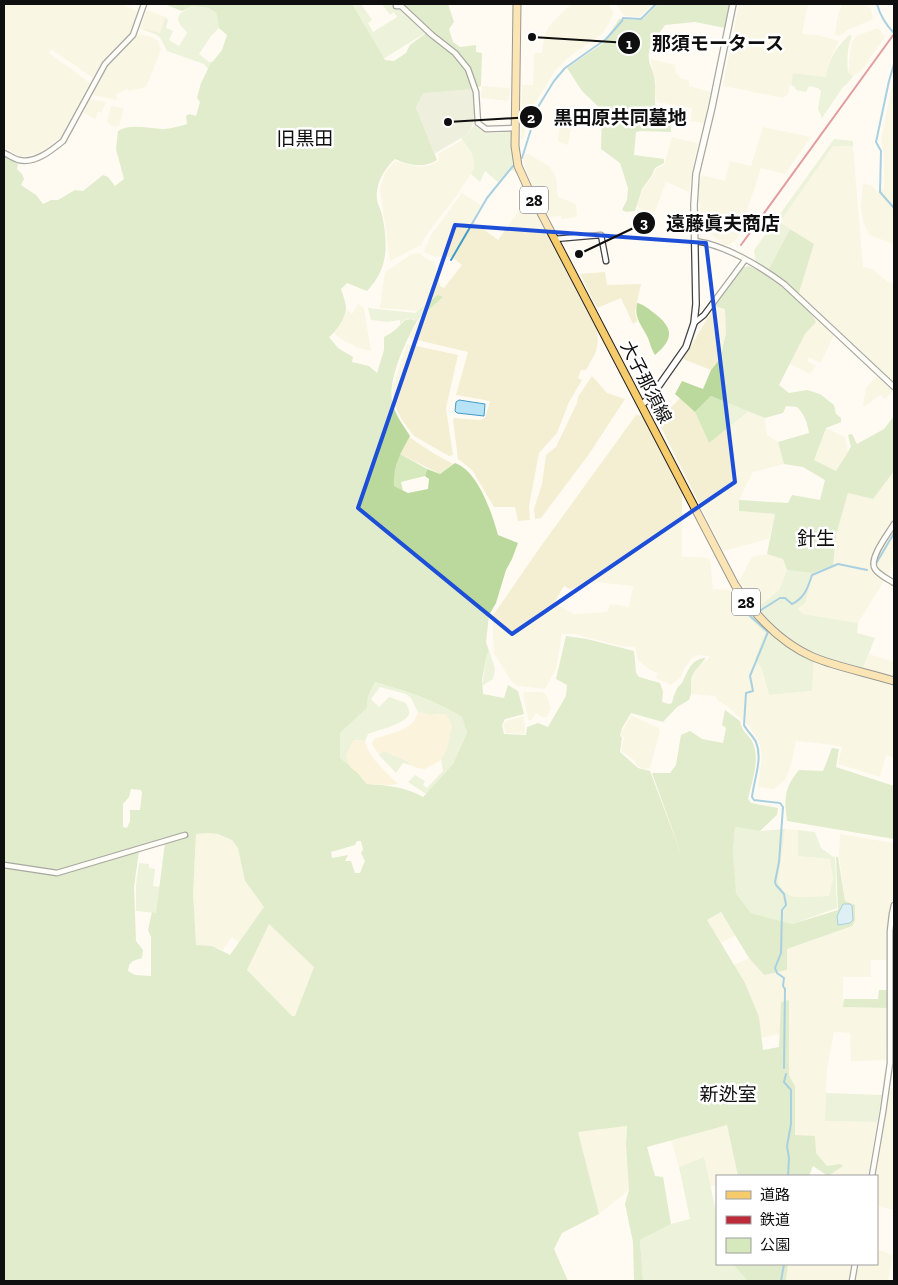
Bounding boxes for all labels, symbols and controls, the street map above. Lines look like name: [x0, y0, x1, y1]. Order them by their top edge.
callout: 那須モータース: [617, 26, 795, 60]
text: 那須モータース: [652, 32, 784, 55]
text: 1: [626, 35, 632, 53]
callout: 黒田原共同墓地: [518, 100, 696, 134]
text: 黒田原共同墓地: [553, 106, 687, 129]
text: 2: [527, 109, 535, 127]
district label: 旧黒田: [276, 127, 334, 150]
road number: 28: [520, 186, 548, 214]
callout: 遠藤眞夫商店: [631, 206, 790, 240]
text: 遠藤眞夫商店: [666, 212, 780, 235]
text: 3: [640, 214, 648, 232]
street label: 大子那須線: [616, 337, 676, 427]
district label: 針生: [797, 527, 835, 550]
road number: 28: [732, 588, 760, 616]
district label: 新迯室: [699, 1083, 757, 1106]
legend: [716, 1175, 878, 1265]
text: 道路: [760, 1186, 790, 1204]
text: 鉄道: [760, 1211, 790, 1229]
text: 公園: [760, 1236, 790, 1254]

